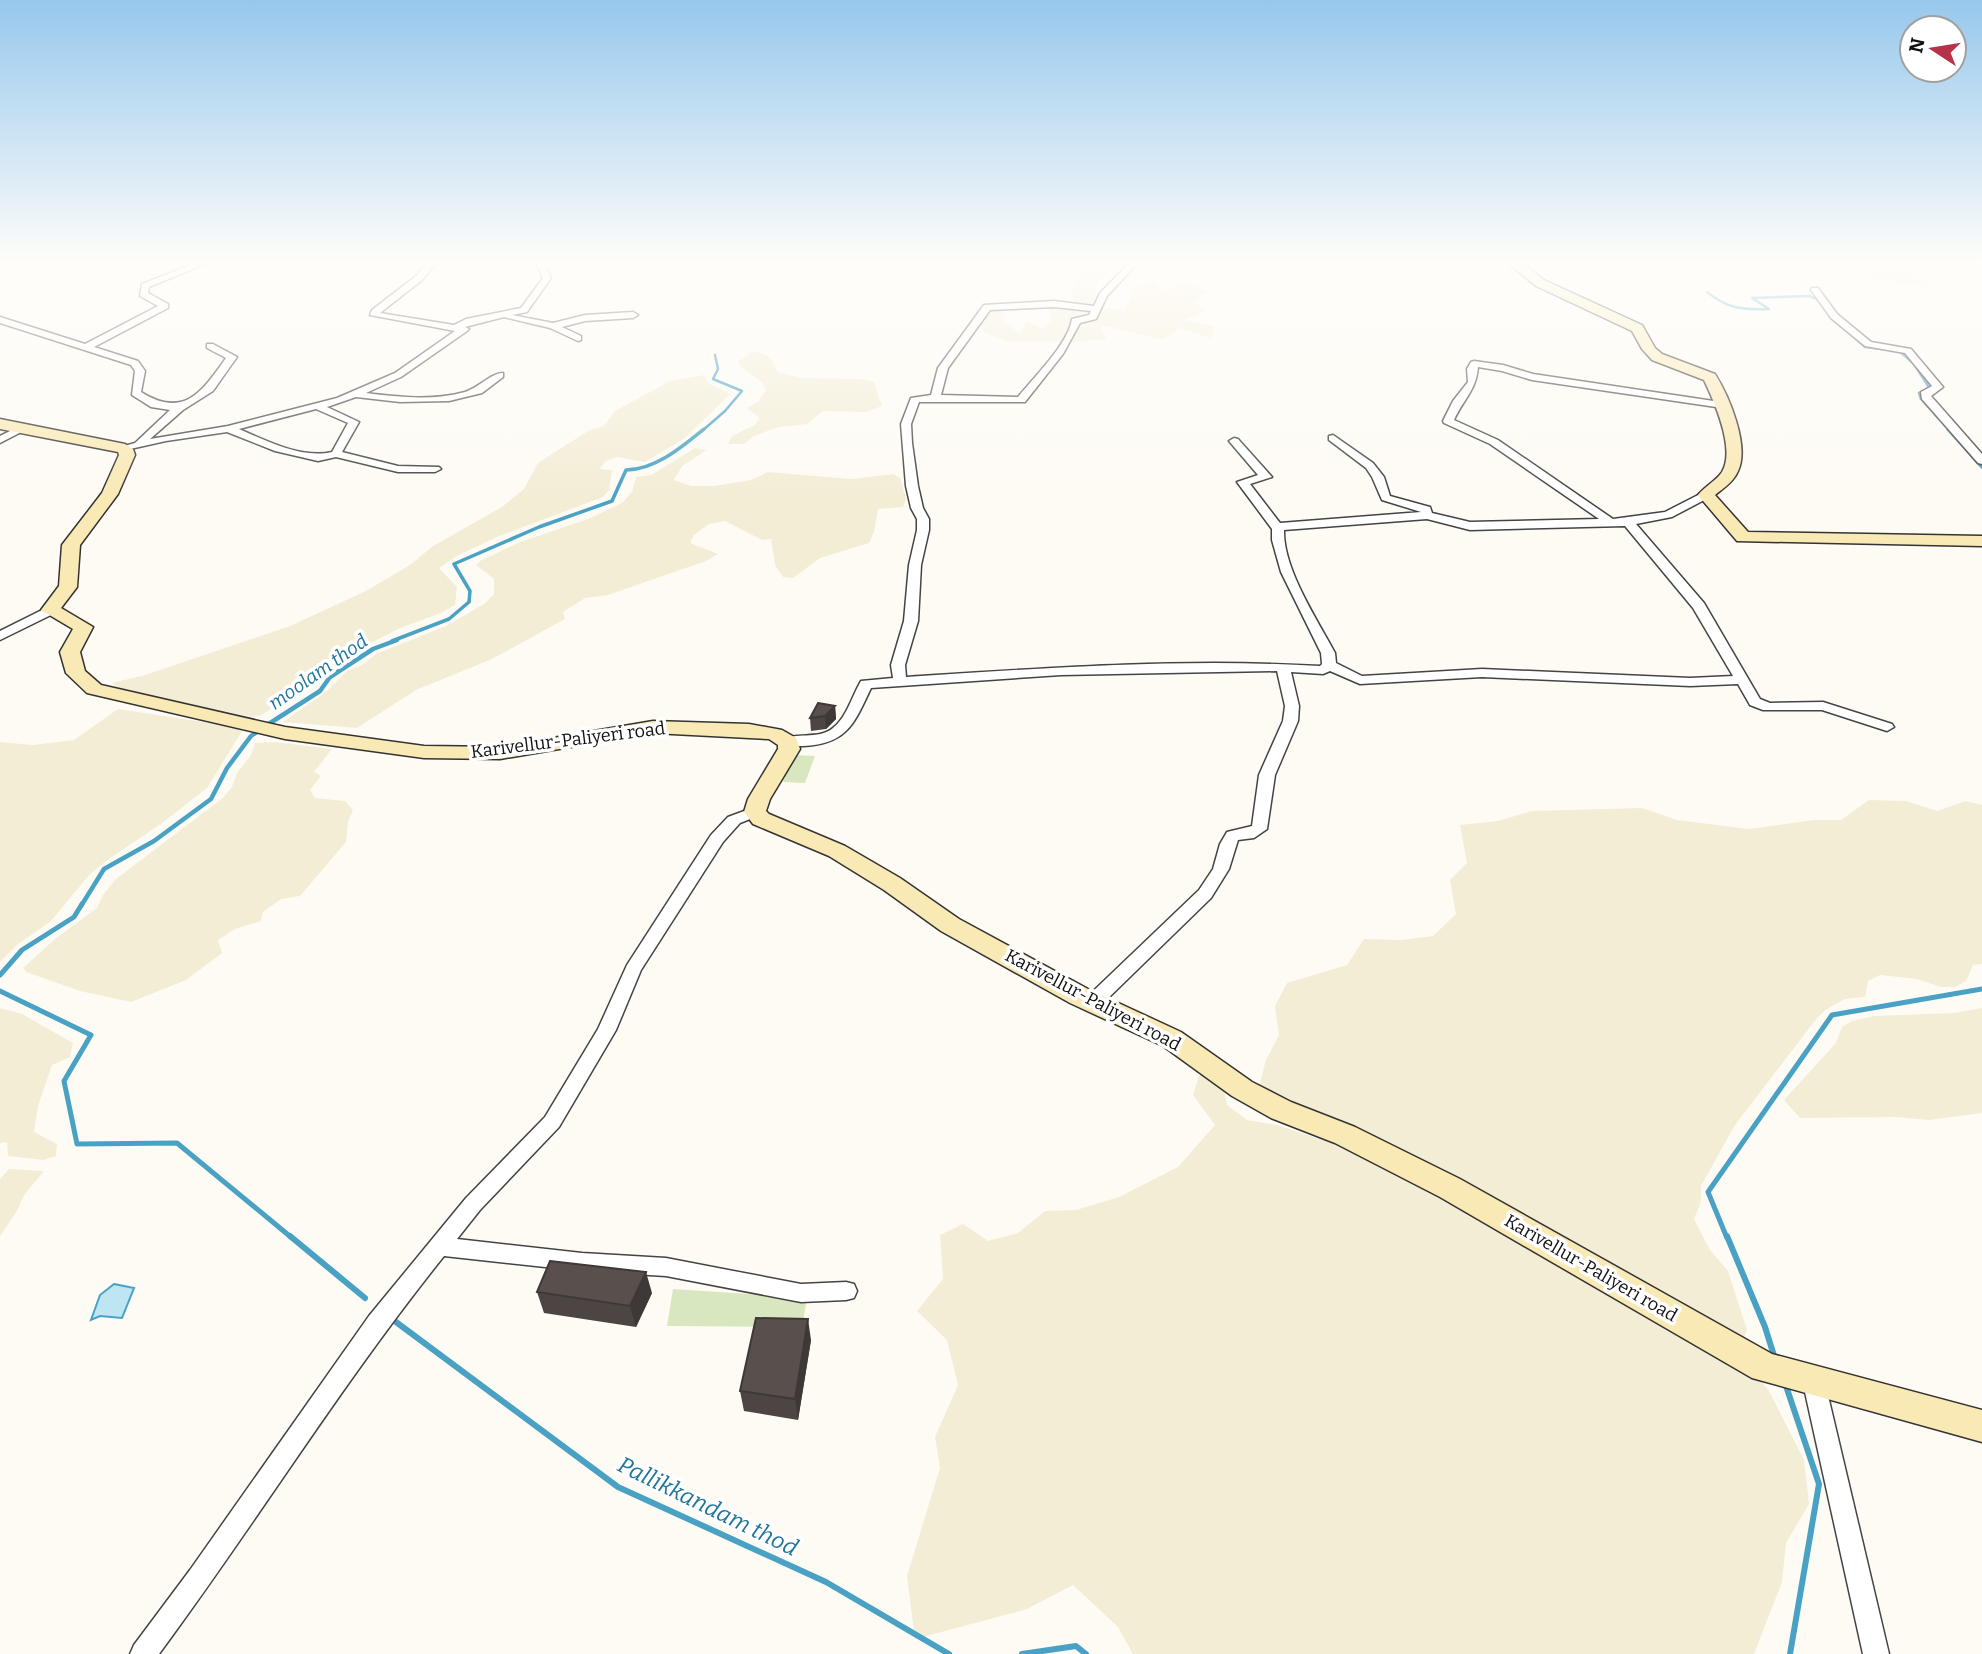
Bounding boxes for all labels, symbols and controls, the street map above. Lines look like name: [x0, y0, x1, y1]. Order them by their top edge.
north arrow: [1898, 14, 1968, 84]
text: N: [1904, 36, 1930, 55]
water label: moolam thod: [264, 629, 372, 715]
street label: Karivellur-Paliyeri road: [470, 717, 667, 763]
street label: Karivellur-Paliyeri road: [1001, 944, 1185, 1056]
street label: Karivellur-Paliyeri road: [1501, 1210, 1682, 1327]
water label: Pallikkandam thod: [613, 1450, 803, 1562]

